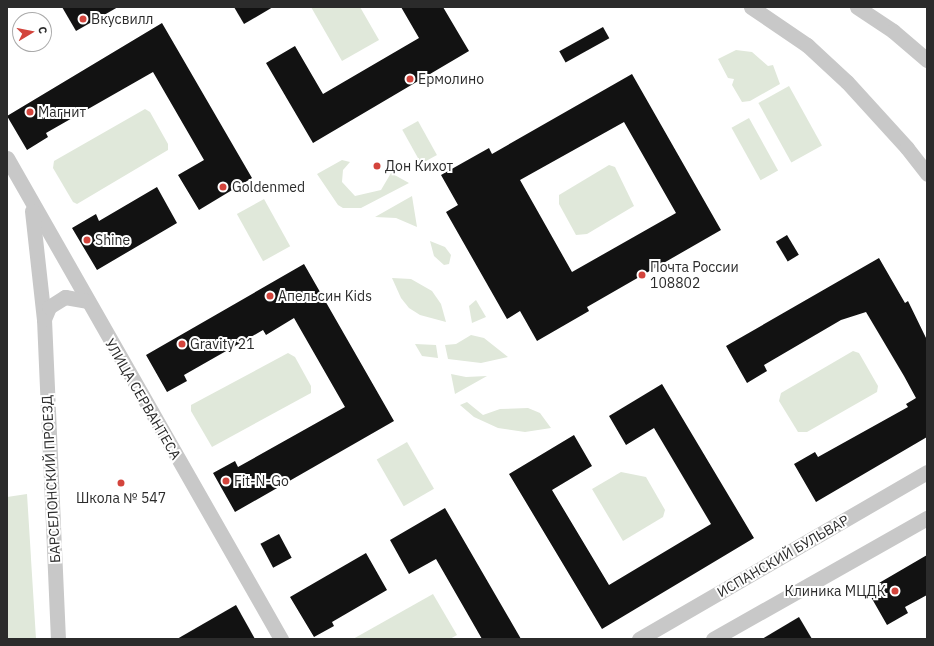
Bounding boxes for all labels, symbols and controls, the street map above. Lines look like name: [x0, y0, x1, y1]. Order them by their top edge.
place label: Вкусвилл: [91, 11, 154, 27]
north arrow: [12, 12, 52, 52]
marker: Вкусвилл: [78, 14, 88, 24]
text: С: [35, 25, 50, 35]
place label: Ермолино: [418, 71, 484, 87]
marker: Ермолино: [405, 74, 415, 84]
place label: Магнит: [38, 104, 86, 120]
marker: Магнит: [25, 107, 35, 117]
place label: Дон Кихот: [385, 158, 453, 174]
marker: Дон Кихот: [372, 161, 382, 171]
place label: Goldenmed: [232, 179, 305, 195]
marker: Goldenmed: [217, 181, 229, 193]
place label: Shine: [95, 232, 130, 248]
marker: Shine: [82, 235, 92, 245]
place label: Почта России 108802: [650, 259, 739, 292]
marker: Почта России 108802: [637, 270, 647, 280]
place label: Апельсин Kids: [278, 288, 372, 304]
marker: Апельсин Kids: [265, 291, 275, 301]
street label: УЛИЦА СЕРВАНТЕСА: [102, 336, 184, 462]
place label: Gravity 21: [190, 336, 255, 352]
marker: Gravity 21: [177, 339, 187, 349]
street label: БАРСЕЛОНСКИЙ ПРОЕЗД: [38, 395, 64, 563]
place label: Fit-N-Go: [234, 473, 289, 489]
marker: Fit-N-Go: [221, 476, 231, 486]
marker: Школа № 547: [116, 478, 126, 488]
place label: Школа № 547: [76, 490, 166, 506]
street label: ИСПАНСКИЙ БУЛЬВАР: [714, 511, 852, 601]
place label: Клиника МЦДК: [785, 583, 886, 599]
marker: Клиника МЦДК: [889, 585, 901, 597]

